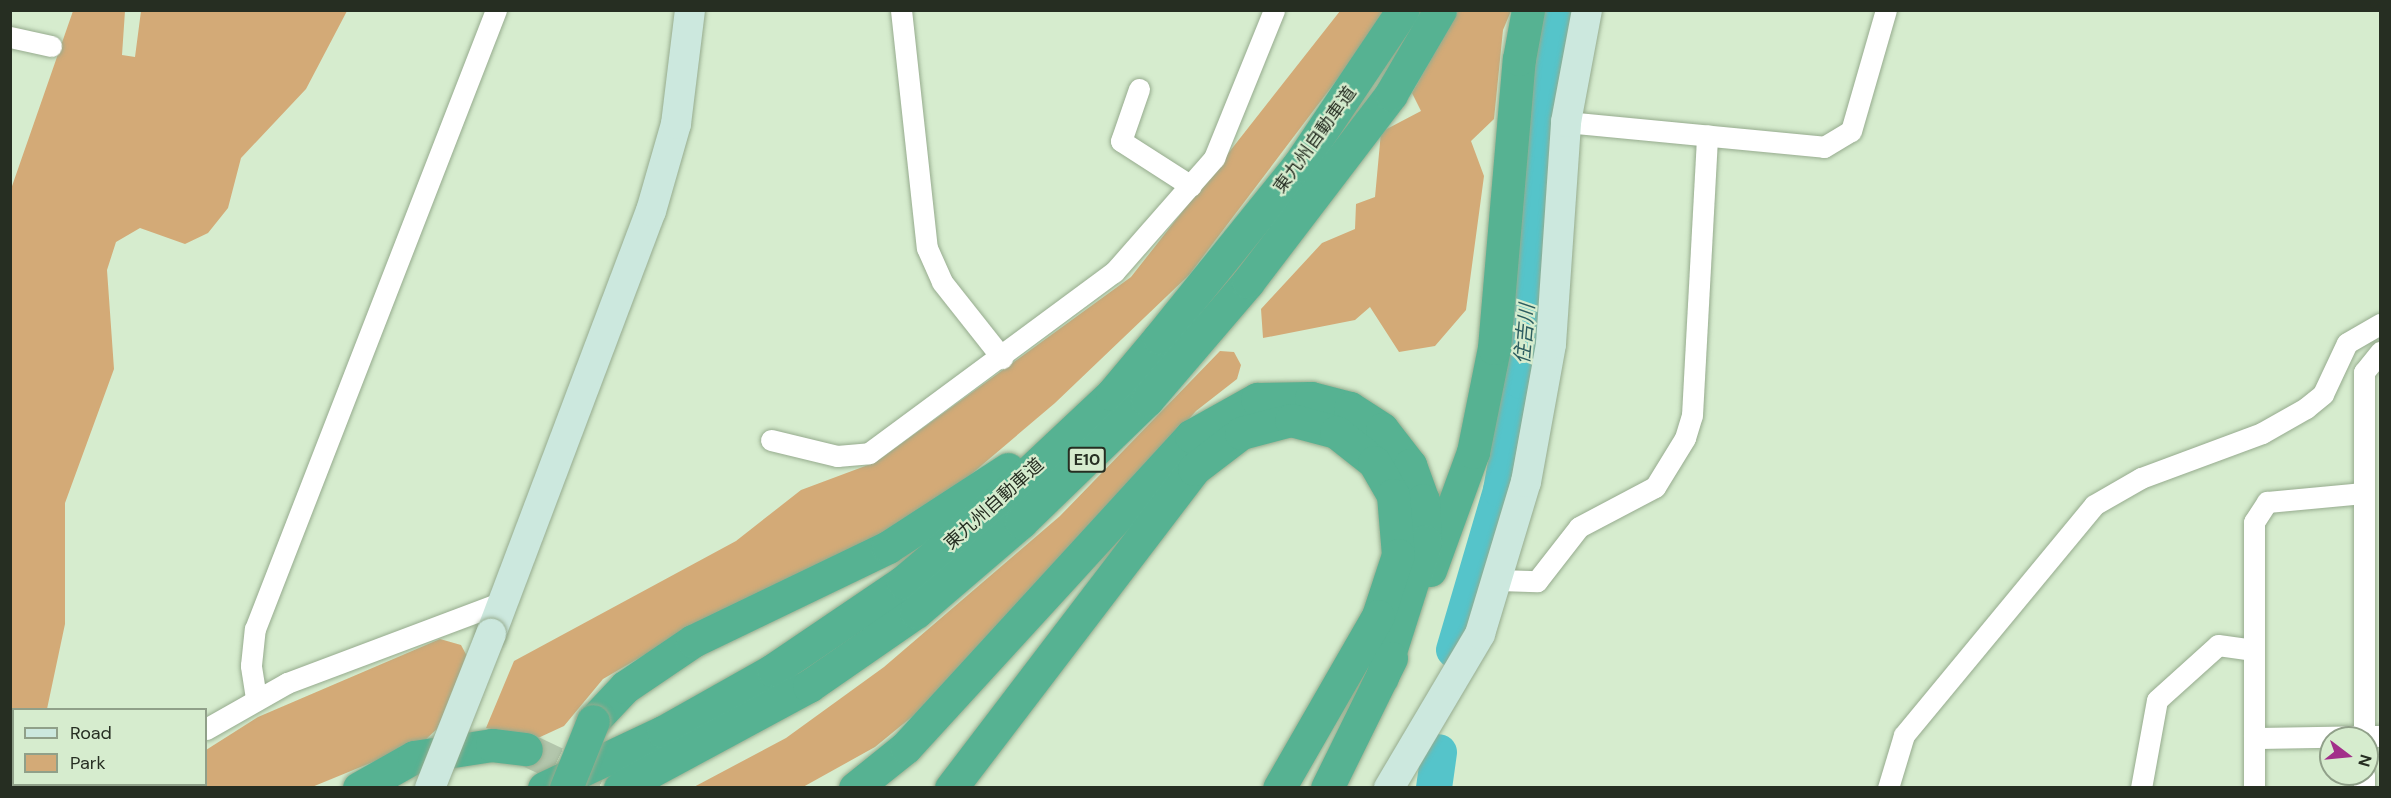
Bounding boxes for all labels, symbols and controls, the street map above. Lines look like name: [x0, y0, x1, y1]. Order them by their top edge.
street label: 東九州自動車道: [1269, 83, 1361, 197]
water label: 住吉川: [1510, 303, 1540, 365]
road number: E10: [1068, 447, 1106, 473]
street label: 東九州自動車道: [940, 454, 1048, 554]
legend: [12, 708, 207, 786]
text: Road: [70, 721, 112, 745]
north arrow: [2319, 726, 2379, 786]
text: Park: [70, 751, 106, 775]
text: N: [2353, 752, 2377, 769]

